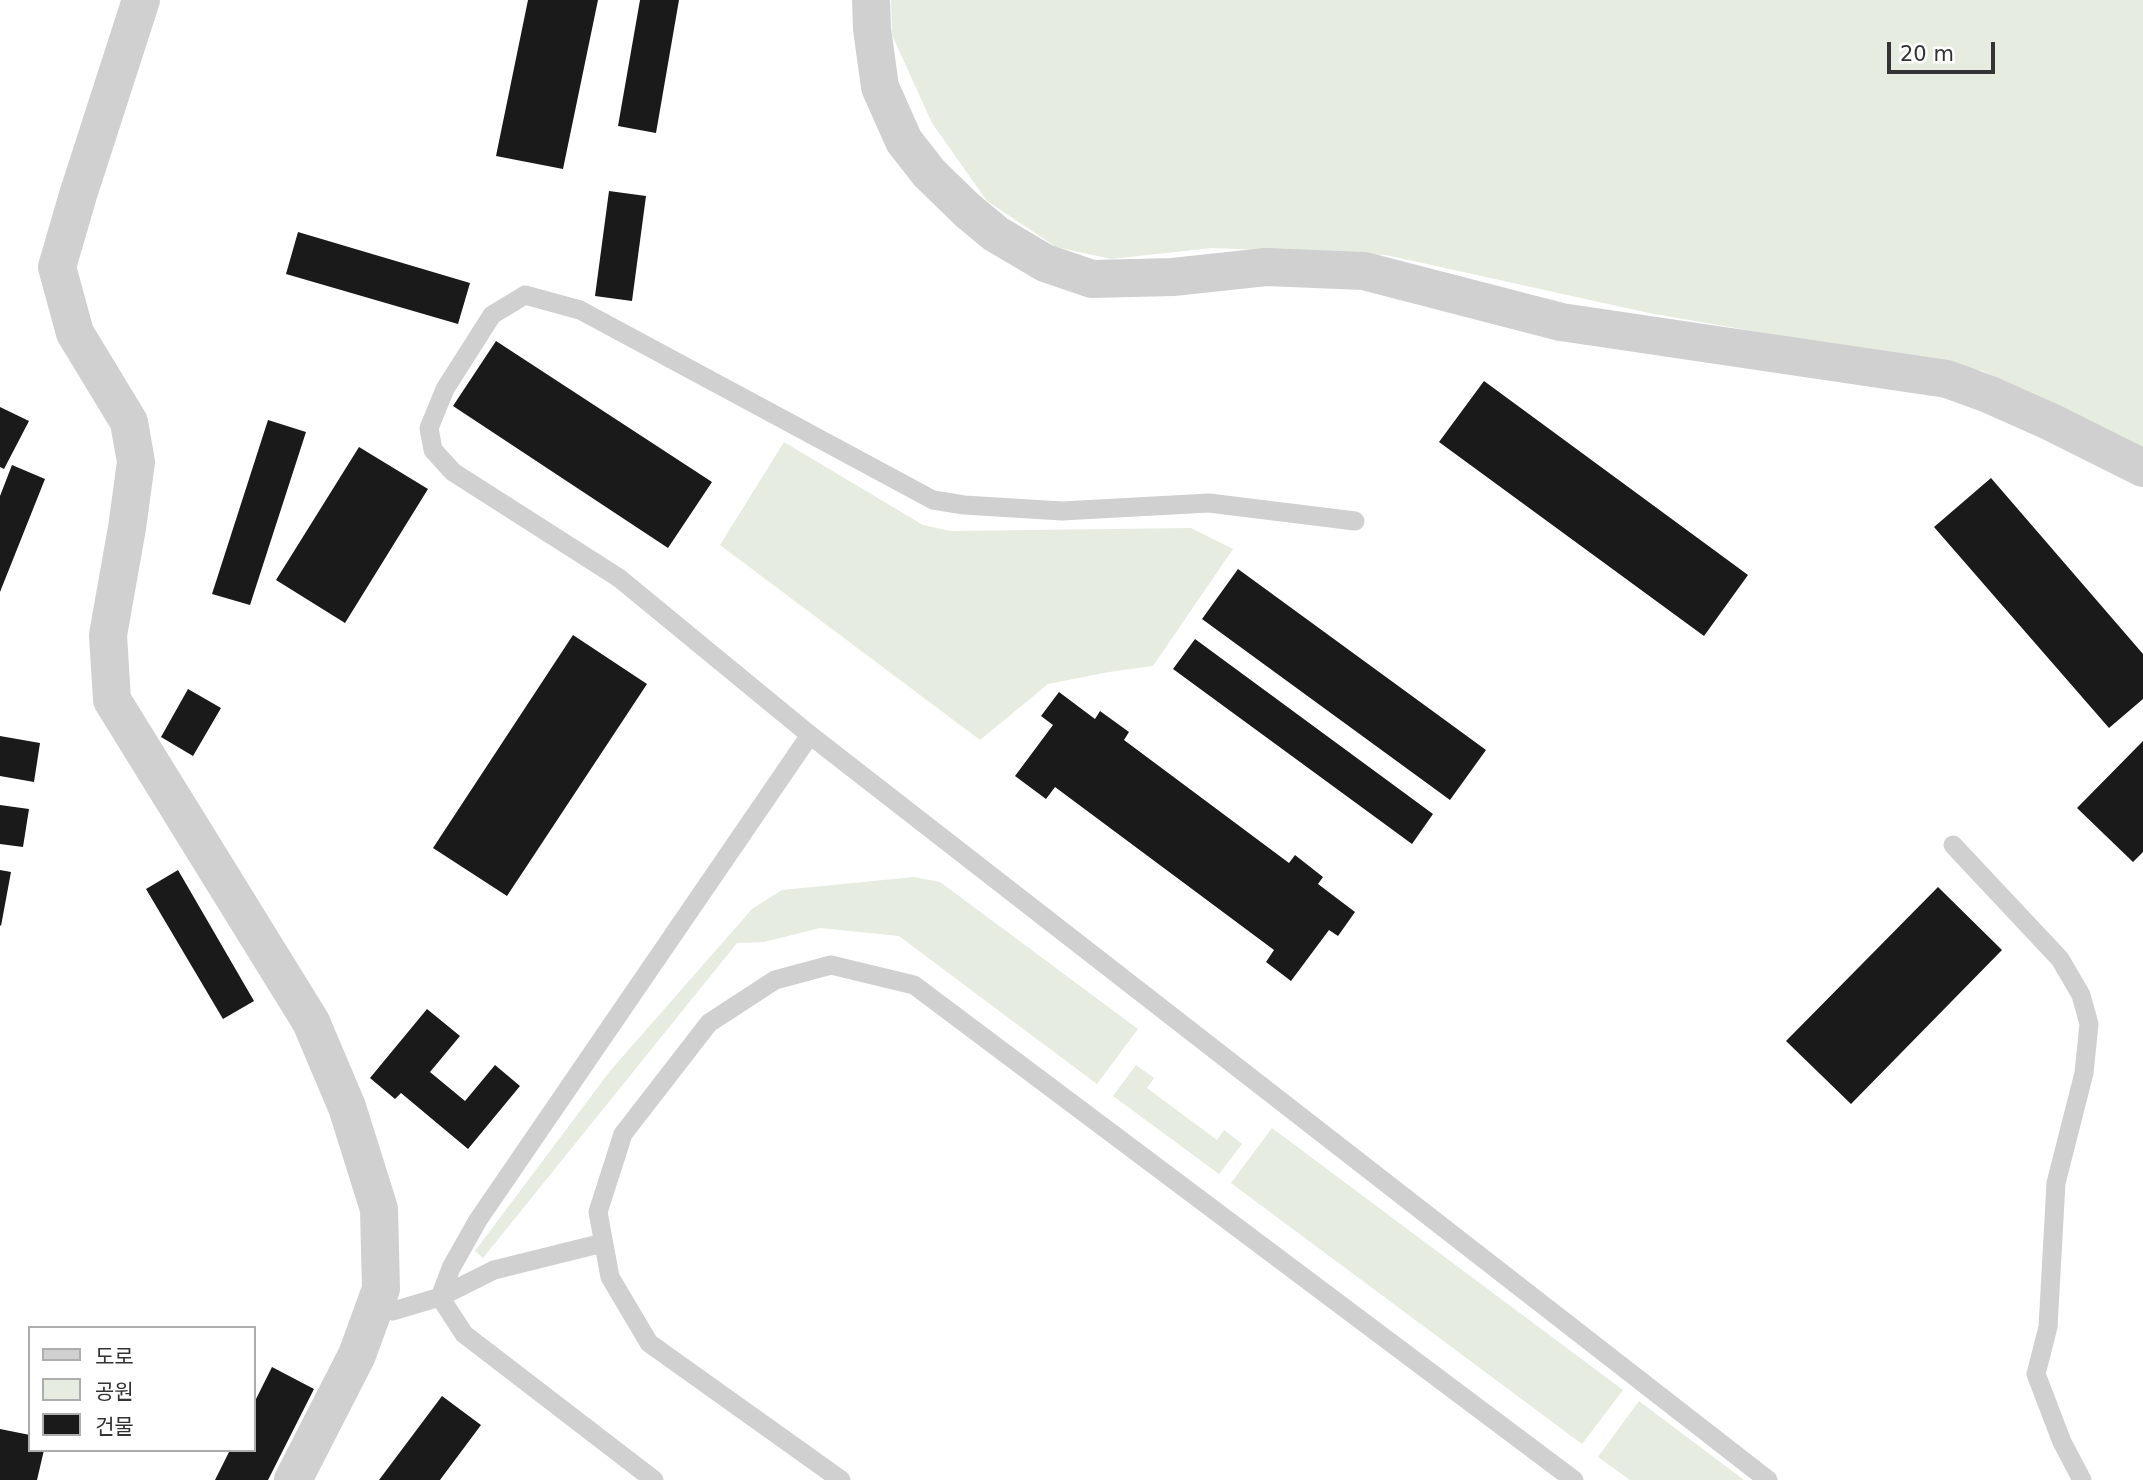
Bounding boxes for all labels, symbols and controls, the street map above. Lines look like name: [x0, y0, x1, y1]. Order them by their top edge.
scale bar: [1891, 28, 2000, 72]
text: 20 m: [1900, 42, 1954, 66]
legend: [28, 1326, 256, 1452]
text: 도로: [95, 1345, 134, 1369]
text: 공원: [95, 1380, 134, 1404]
text: 건물: [95, 1415, 134, 1439]

